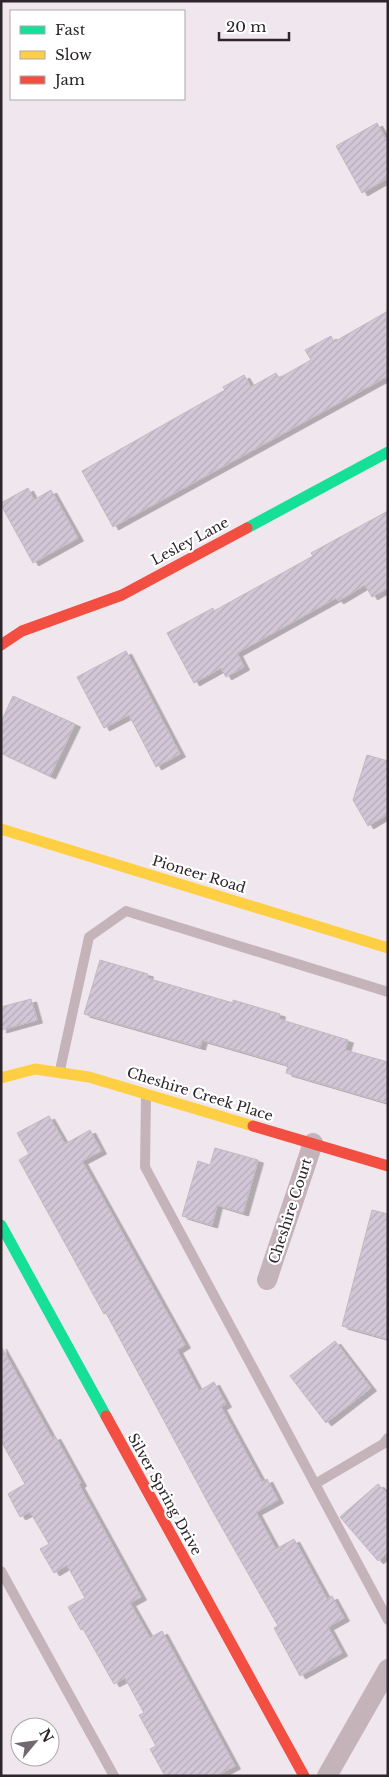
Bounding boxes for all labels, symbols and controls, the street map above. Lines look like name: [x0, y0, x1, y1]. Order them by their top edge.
legend: [10, 10, 185, 100]
scale bar: [219, 10, 289, 42]
text: 20 m: [226, 17, 266, 36]
text: Fast: [55, 20, 86, 39]
text: Slow: [55, 45, 92, 64]
text: Jam: [53, 70, 85, 89]
street label: Lesley Lane: [148, 513, 232, 569]
street label: Pioneer Road: [150, 851, 248, 897]
street label: Cheshire Creek Place: [125, 1063, 275, 1125]
street label: Cheshire Court: [264, 1155, 316, 1266]
street label: Silver Spring Drive: [124, 1430, 206, 1558]
north arrow: [10, 1717, 60, 1767]
text: N: [35, 1726, 57, 1746]

